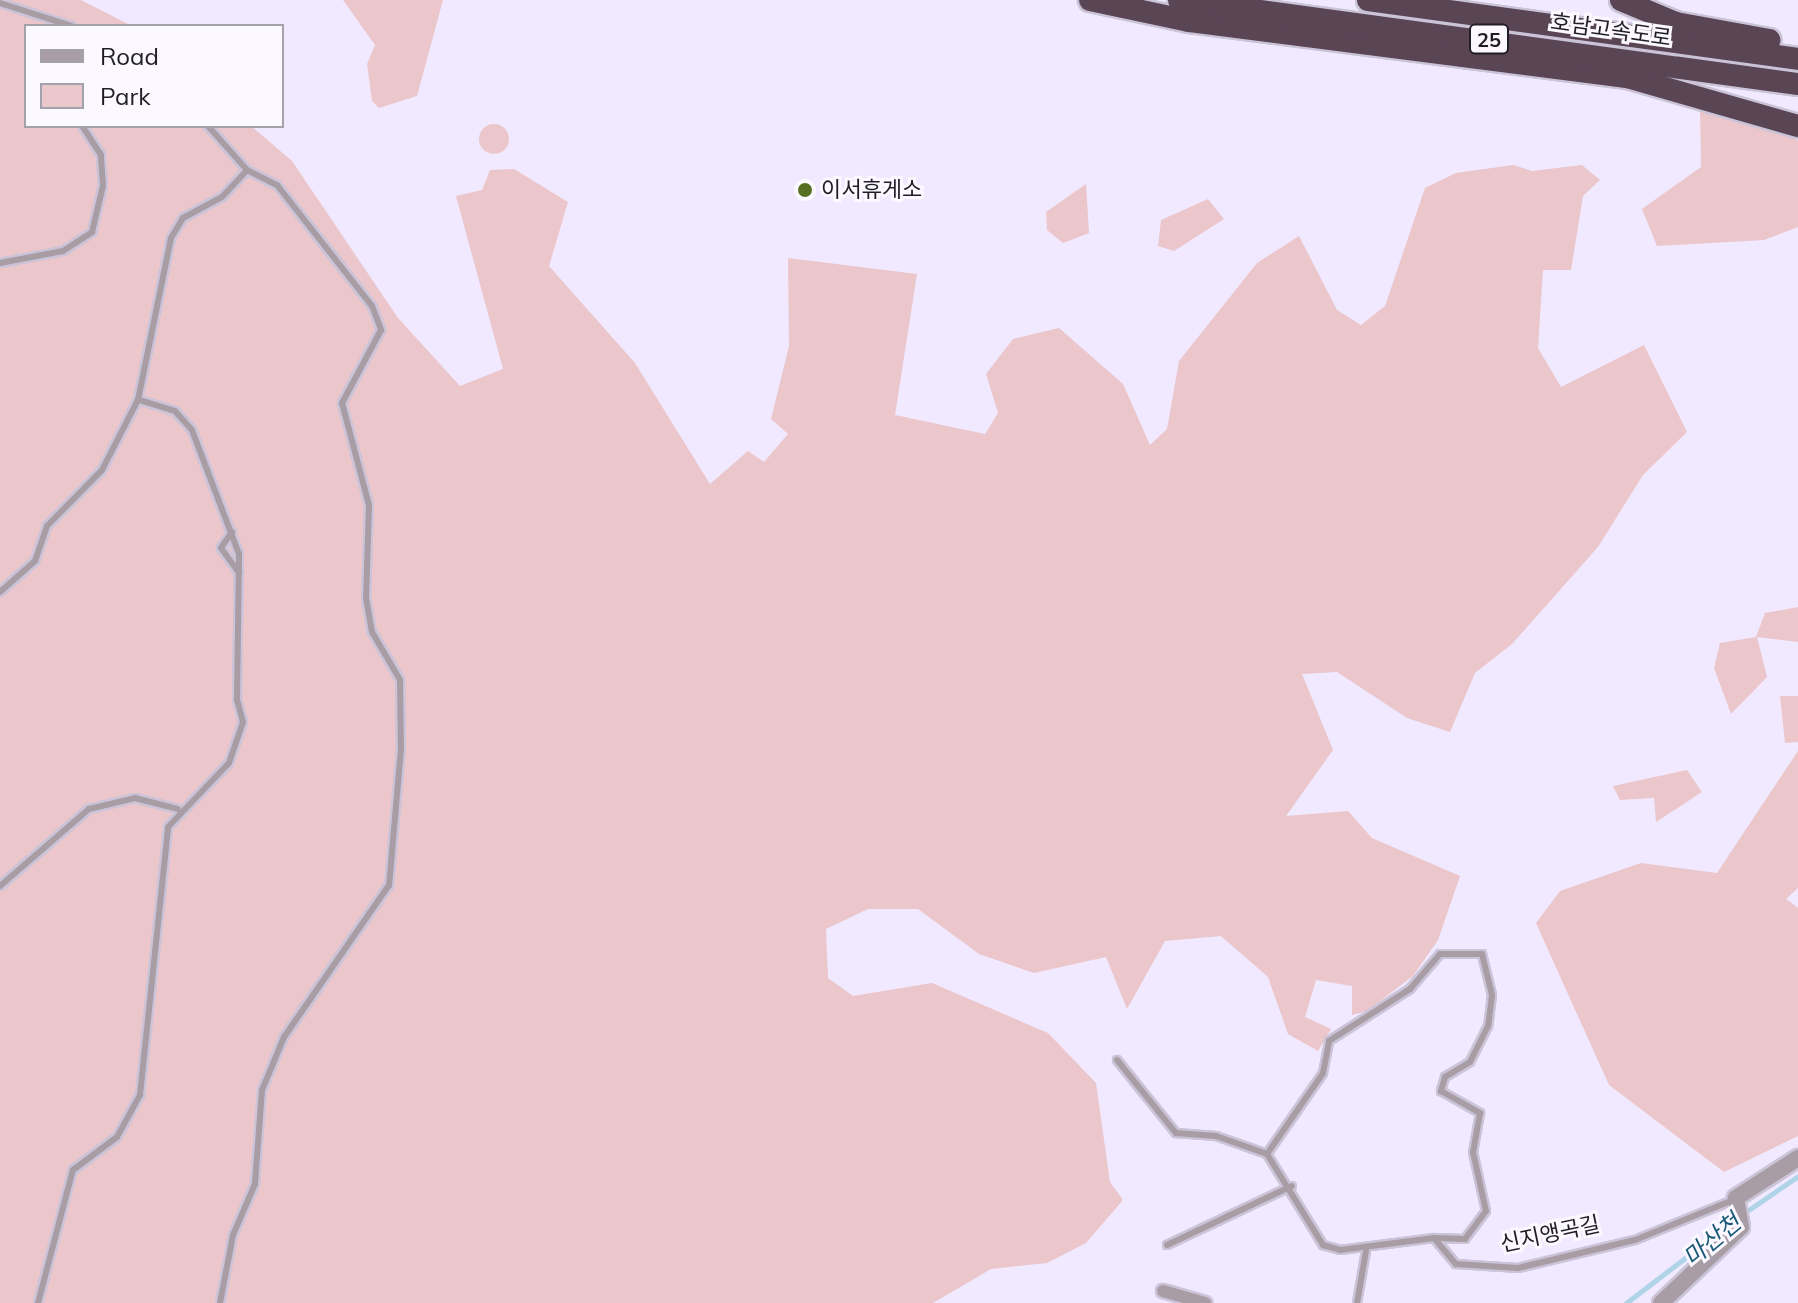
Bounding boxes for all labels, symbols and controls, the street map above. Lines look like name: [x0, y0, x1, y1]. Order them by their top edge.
street label: 호남고속도로: [1549, 8, 1673, 52]
road number: 25: [1469, 23, 1509, 55]
legend: [24, 24, 284, 128]
text: Road: [100, 41, 159, 71]
text: Park: [100, 81, 151, 111]
place label: 이서휴게소: [821, 177, 922, 203]
marker: 이서휴게소: [796, 181, 814, 199]
water label: 마산천: [1677, 1208, 1747, 1272]
street label: 신지앵곡길: [1498, 1211, 1602, 1257]

